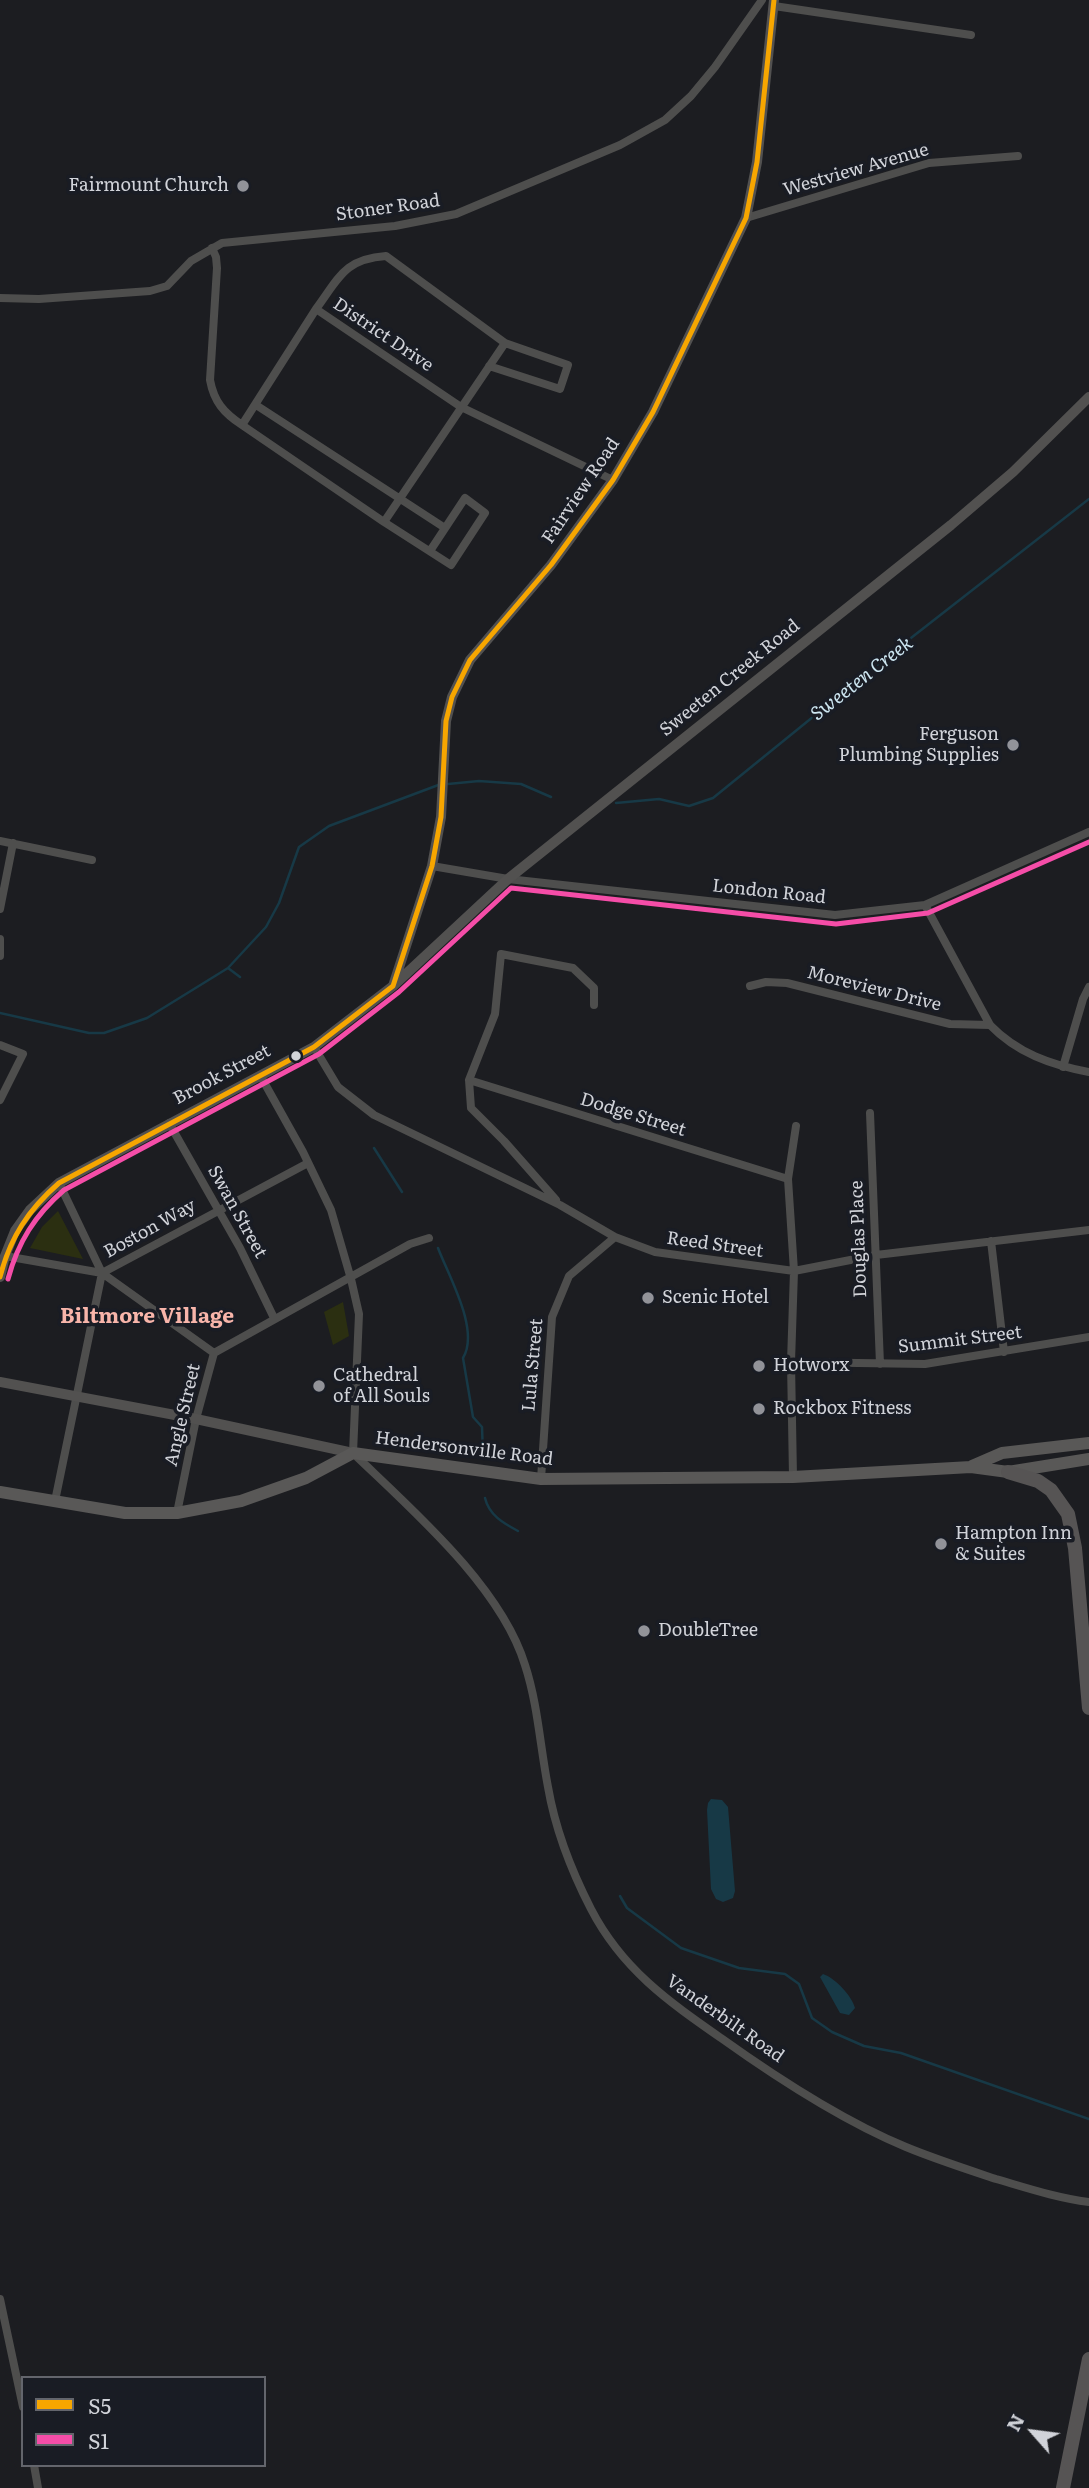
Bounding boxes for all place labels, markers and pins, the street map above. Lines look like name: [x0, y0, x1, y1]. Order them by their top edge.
place label: Fairmount Church: [69, 175, 229, 197]
marker: Fairmount Church: [235, 178, 251, 194]
place label: Ferguson Plumbing Supplies: [839, 724, 999, 766]
marker: Ferguson Plumbing Supplies: [1005, 737, 1021, 753]
unlabelled marker: [289, 1049, 303, 1063]
place label: Scenic Hotel: [662, 1287, 769, 1309]
marker: Scenic Hotel: [640, 1290, 656, 1306]
place label: Hotworx: [773, 1355, 849, 1377]
marker: Hotworx: [751, 1358, 767, 1374]
place label: Cathedral of All Souls: [333, 1365, 430, 1408]
marker: Cathedral of All Souls: [311, 1378, 327, 1394]
place label: Rockbox Fitness: [773, 1398, 911, 1420]
marker: Rockbox Fitness: [751, 1401, 767, 1417]
place label: Hampton Inn & Suites: [955, 1523, 1072, 1566]
marker: Hampton Inn & Suites: [933, 1536, 949, 1552]
place label: DoubleTree: [658, 1620, 758, 1642]
marker: DoubleTree: [636, 1623, 652, 1639]

